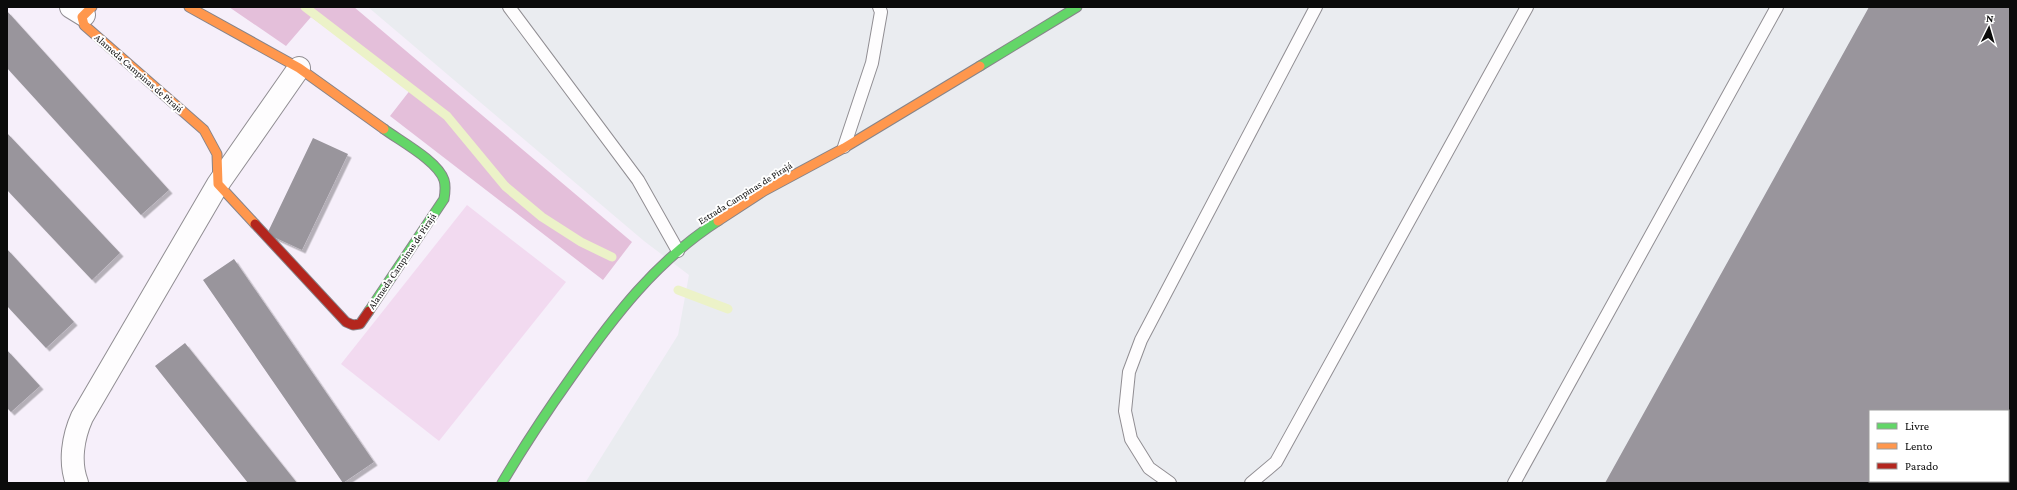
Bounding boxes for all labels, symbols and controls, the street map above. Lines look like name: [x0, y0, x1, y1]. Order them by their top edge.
north arrow: [1969, 8, 2009, 48]
text: N: [1986, 12, 1995, 24]
street label: Alameda Campinas de Pirajá: [92, 32, 186, 115]
street label: Estrada Campinas de Pirajá: [696, 159, 795, 227]
street label: Alameda Campinas de Pirajá: [366, 211, 439, 312]
legend: [1869, 410, 2009, 482]
text: Livre: [1905, 419, 1929, 433]
text: Lento: [1905, 439, 1933, 453]
text: Parado: [1905, 459, 1938, 473]

